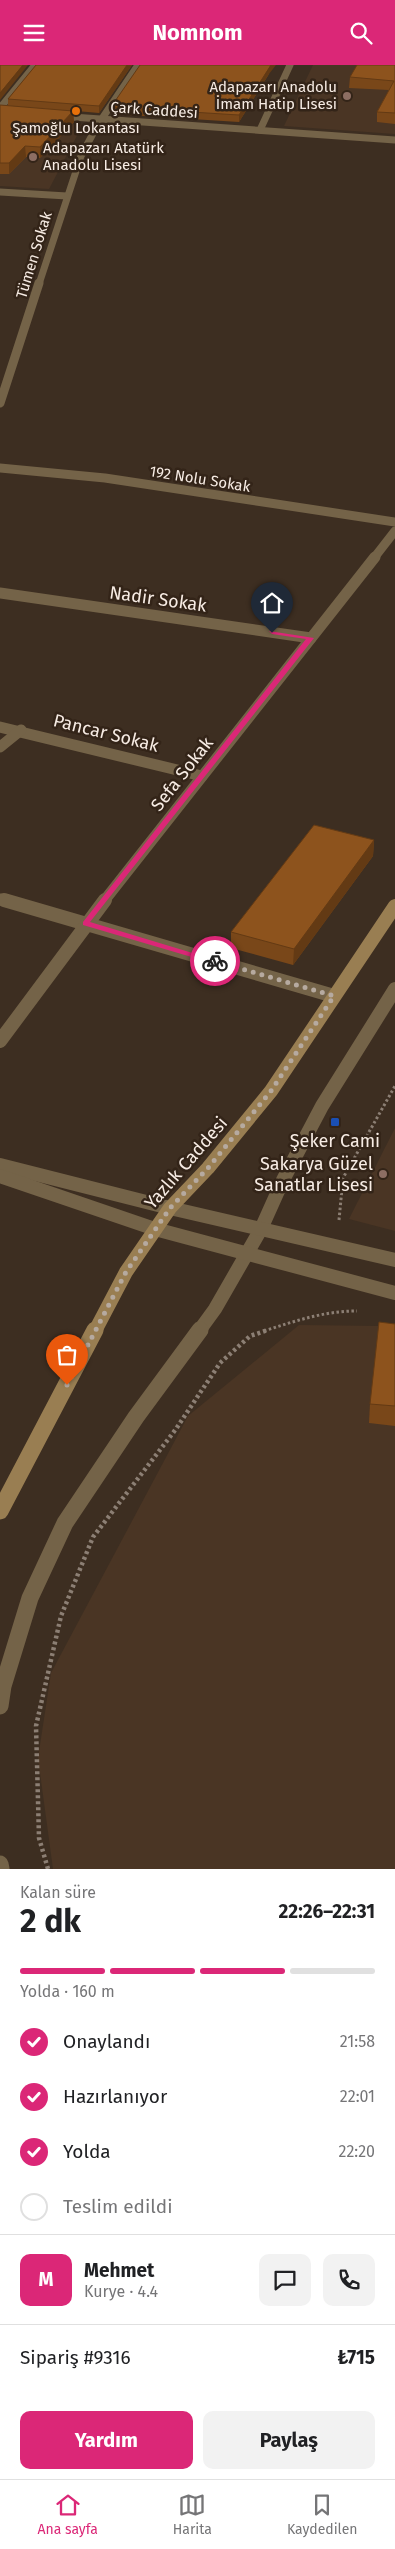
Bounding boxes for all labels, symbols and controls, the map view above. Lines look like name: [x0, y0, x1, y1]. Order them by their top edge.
icon: menu: [20, 19, 48, 47]
text: Nomnom: [152, 19, 243, 46]
icon: search: [347, 19, 375, 47]
place label: Adapazarı Anadolu İmam Hatip Lisesi: [209, 78, 337, 113]
marker: Adapazarı Anadolu İmam Hatip Lisesi: [341, 90, 353, 102]
street label: Çark Caddesi: [110, 98, 198, 122]
marker: Şamoğlu Lokantası: [70, 105, 82, 117]
place label: Şamoğlu Lokantası: [12, 119, 140, 137]
place label: Adapazarı Atatürk Anadolu Lisesi: [43, 139, 164, 174]
marker: Adapazarı Atatürk Anadolu Lisesi: [27, 151, 39, 163]
street label: Tümen Sokak: [12, 209, 56, 301]
street label: 192 Nolu Sokak: [148, 462, 252, 496]
street label: Nadir Sokak: [108, 581, 209, 617]
pin: [251, 582, 293, 633]
icon: home: [258, 589, 286, 617]
street label: Pancar Sokak: [51, 709, 162, 757]
street label: Sefa Sokak: [146, 732, 218, 815]
courier: [190, 936, 240, 986]
icon: bike: [201, 947, 229, 975]
street label: Yazlık Caddesi: [140, 1112, 232, 1214]
marker: Şeker Cami: [329, 1116, 341, 1128]
place label: Şeker Cami: [290, 1130, 380, 1152]
place label: Sakarya Güzel Sanatlar Lisesi: [254, 1153, 373, 1196]
marker: Sakarya Güzel Sanatlar Lisesi: [377, 1168, 389, 1180]
pin: [46, 1334, 88, 1385]
icon: bag: [53, 1341, 81, 1369]
text: Kalan süre: [20, 1883, 96, 1902]
text: 22:26–22:31: [278, 1900, 375, 1923]
text: 2 dk: [20, 1902, 81, 1940]
text: Yolda · 160 m: [20, 1982, 115, 2001]
icon: check: [20, 2028, 48, 2056]
text: Onaylandı: [63, 2030, 150, 2053]
text: 21:58: [340, 2032, 375, 2051]
icon: check: [20, 2083, 48, 2111]
text: Hazırlanıyor: [63, 2085, 167, 2108]
text: 22:01: [340, 2087, 375, 2106]
icon: check: [20, 2138, 48, 2166]
text: Yolda: [63, 2140, 111, 2163]
text: 22:20: [338, 2142, 375, 2161]
text: Teslim edildi: [63, 2195, 173, 2218]
button: chat: [259, 2254, 311, 2306]
button: phone: [323, 2254, 375, 2306]
text: Mehmet: [84, 2259, 154, 2282]
text: M: [39, 2268, 53, 2291]
text: Kurye · 4.4: [84, 2282, 158, 2301]
text: Sipariş #9316: [20, 2346, 131, 2369]
text: ₺715: [337, 2346, 375, 2369]
button: Yardım: [20, 2411, 193, 2469]
button: Paylaş: [203, 2411, 375, 2469]
tab: Ana sayfa: [38, 2491, 98, 2538]
tab: Harita: [173, 2491, 212, 2538]
tab: Kaydedilen: [287, 2491, 357, 2538]

